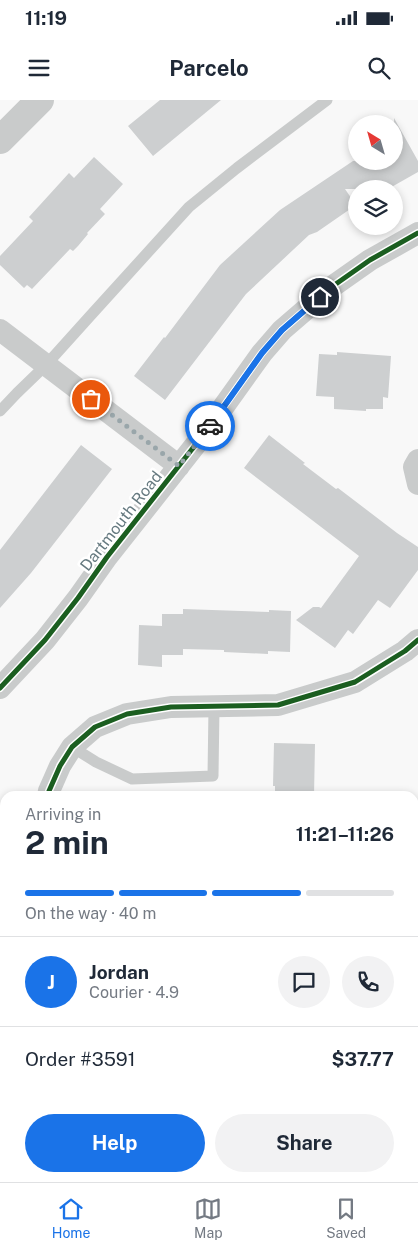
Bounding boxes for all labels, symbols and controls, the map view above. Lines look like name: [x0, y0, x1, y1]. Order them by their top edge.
text: 11:19: [25, 7, 67, 29]
icon: menu: [25, 54, 53, 82]
icon: search: [365, 54, 393, 82]
text: Parcelo: [169, 55, 249, 81]
north arrow: [348, 115, 402, 170]
map controls: [348, 115, 403, 235]
button: layers: [348, 180, 403, 235]
pin: [299, 276, 341, 318]
icon: home: [306, 283, 334, 311]
pin: [70, 378, 112, 420]
icon: bag: [77, 385, 105, 413]
courier: [185, 401, 235, 451]
icon: car: [196, 412, 224, 440]
street label: Dartmouth Road: [76, 467, 166, 575]
text: Arriving in: [25, 805, 101, 824]
text: 11:21–11:26: [296, 823, 394, 845]
text: 2 min: [25, 824, 109, 861]
text: On the way · 40 m: [25, 904, 156, 923]
button: chat: [278, 956, 330, 1008]
button: phone: [342, 956, 394, 1008]
text: Jordan: [89, 961, 149, 983]
text: J: [47, 971, 55, 993]
text: Courier · 4.9: [89, 983, 179, 1002]
text: Order #3591: [25, 1048, 135, 1070]
text: $37.77: [332, 1048, 394, 1070]
button: Help: [25, 1114, 205, 1172]
button: Share: [215, 1114, 394, 1172]
tab: Home: [52, 1195, 90, 1241]
tab: Map: [194, 1195, 222, 1241]
tab: Saved: [326, 1195, 366, 1241]

